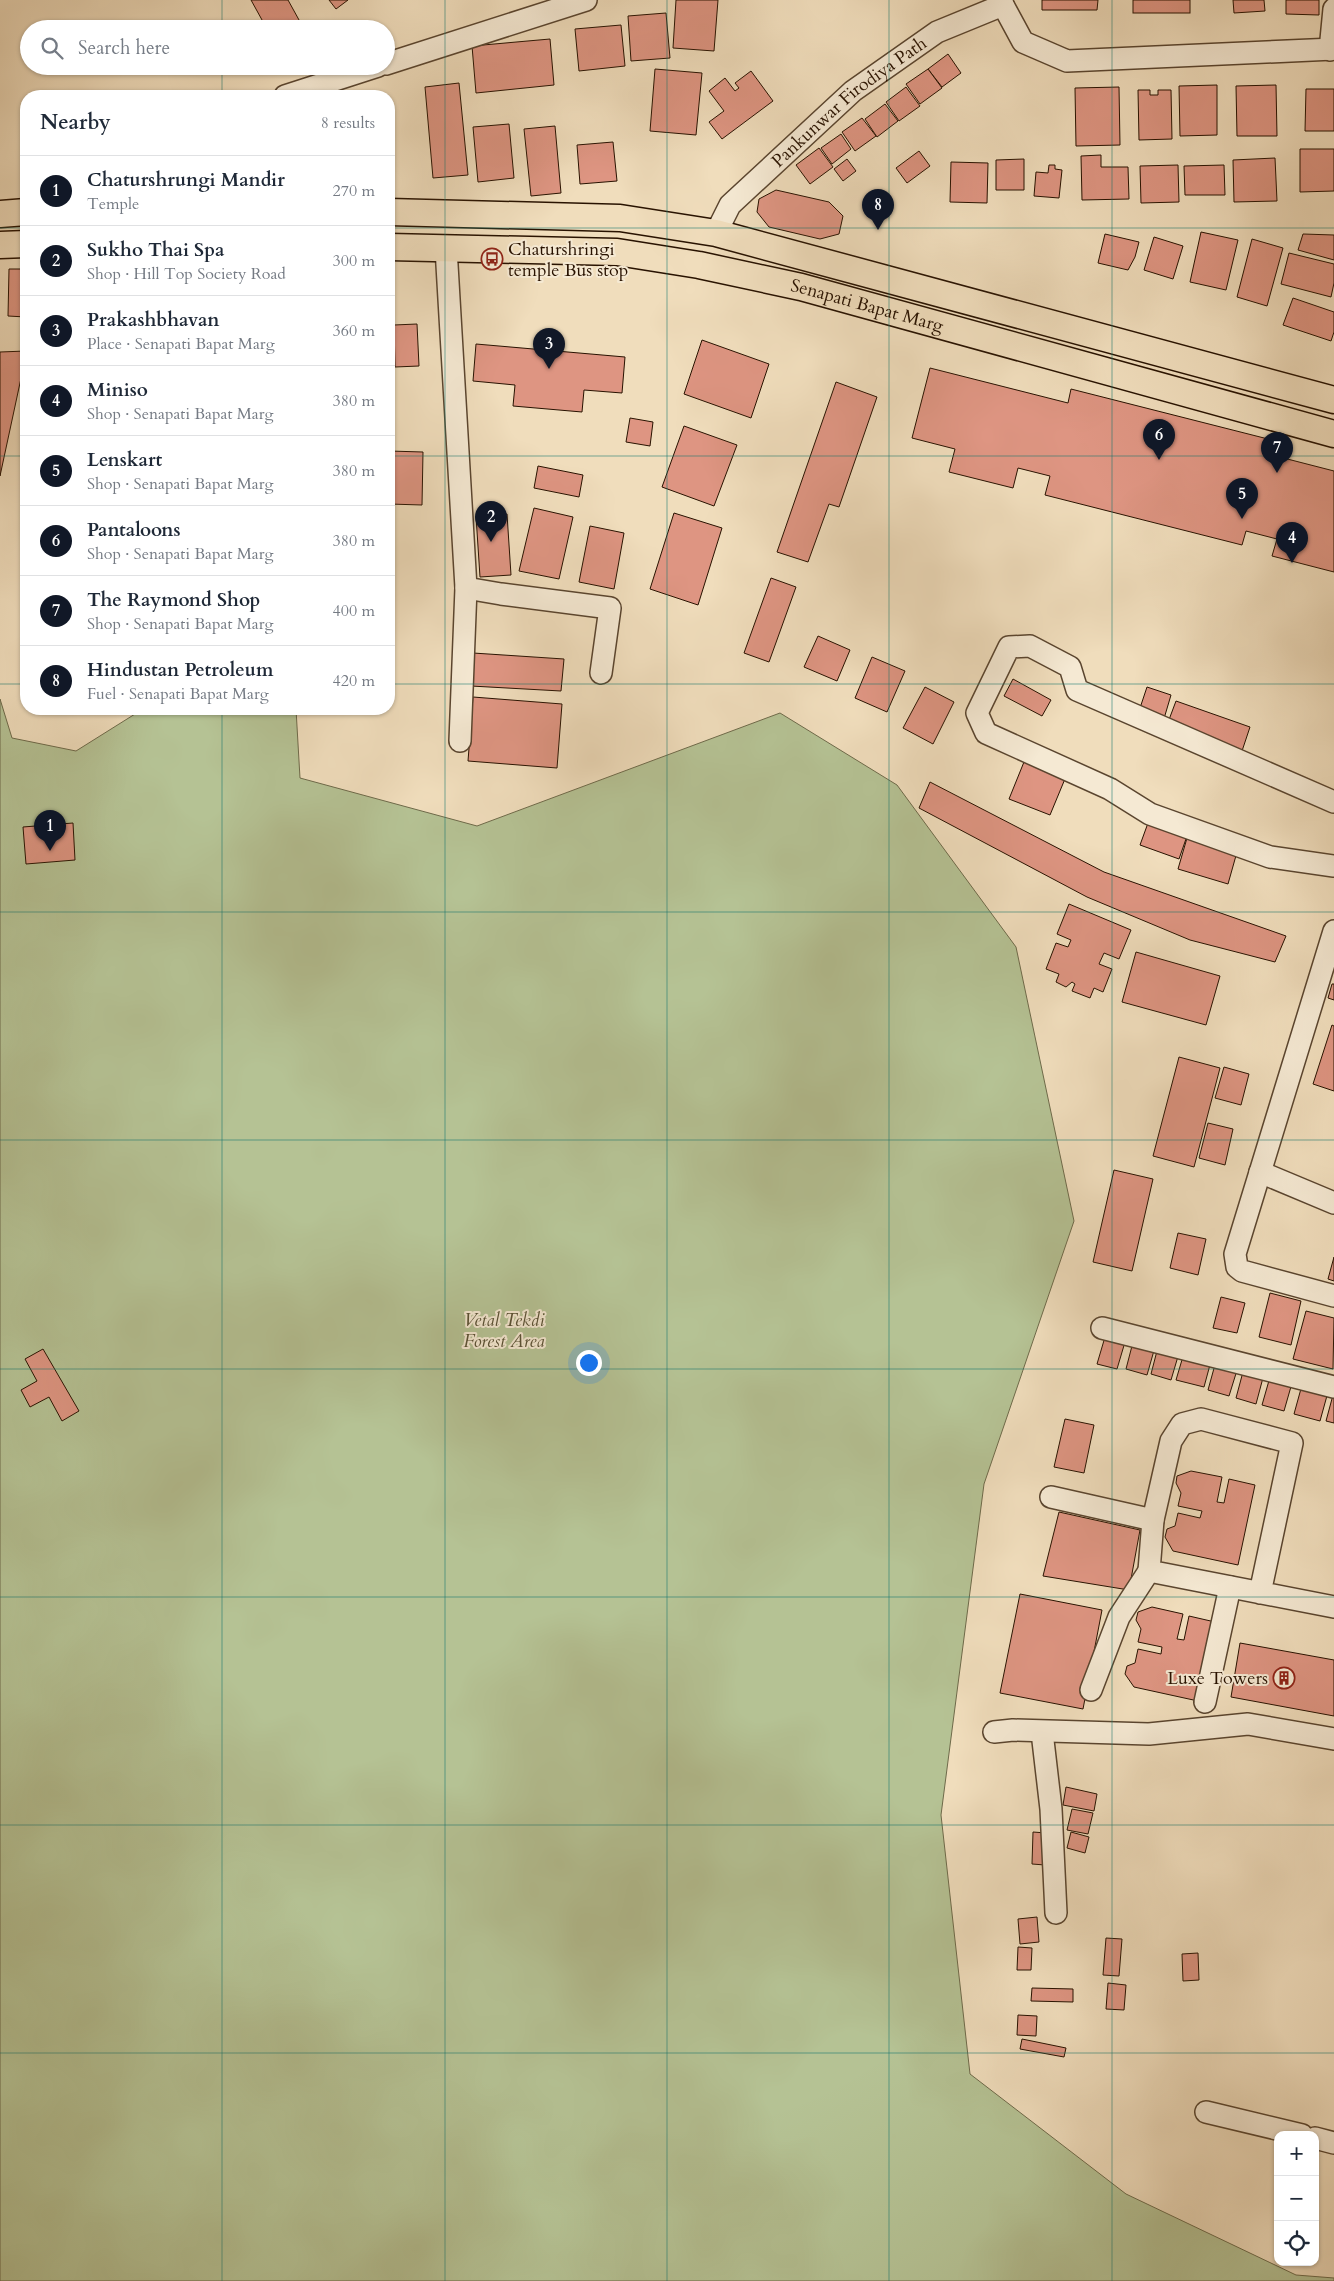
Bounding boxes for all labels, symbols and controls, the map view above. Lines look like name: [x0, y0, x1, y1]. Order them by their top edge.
search box: [20, 20, 395, 75]
street label: Pankunwar Firodiya Path: [766, 31, 932, 173]
icon: search: [38, 34, 66, 62]
text: Search here: [78, 35, 170, 61]
text: Nearby: [40, 108, 111, 137]
text: 8 results: [321, 112, 375, 134]
text: Chaturshrungi Mandir: [87, 167, 285, 193]
text: 1: [52, 180, 60, 202]
text: 270 m: [333, 180, 375, 202]
pin: 8: [862, 189, 894, 230]
text: Temple: [87, 193, 139, 215]
text: Sukho Thai Spa: [87, 237, 224, 263]
place label: Chaturshringi temple Bus stop: [508, 237, 628, 283]
bus stop icon: Chaturshringi temple Bus stop: [480, 247, 504, 271]
text: 2: [52, 250, 60, 272]
text: 300 m: [333, 250, 375, 272]
text: Shop · Hill Top Society Road: [87, 263, 286, 285]
street label: Senapati Bapat Marg: [788, 273, 947, 339]
text: Prakashbhavan: [87, 307, 220, 333]
text: 3: [52, 320, 60, 342]
text: 360 m: [333, 320, 375, 342]
pin: 3: [533, 328, 565, 369]
text: Place · Senapati Bapat Marg: [87, 333, 275, 355]
text: Miniso: [87, 377, 148, 403]
text: 4: [52, 390, 60, 412]
text: 380 m: [333, 390, 375, 412]
text: Shop · Senapati Bapat Marg: [87, 403, 274, 425]
pin: 6: [1143, 419, 1175, 460]
pin: 7: [1261, 432, 1293, 473]
text: Lenskart: [87, 447, 162, 473]
text: 5: [52, 460, 60, 482]
text: 380 m: [333, 460, 375, 482]
text: Shop · Senapati Bapat Marg: [87, 473, 274, 495]
pin: 5: [1226, 478, 1258, 519]
pin: 2: [475, 501, 507, 542]
text: Pantaloons: [87, 517, 180, 543]
pin: 4: [1276, 522, 1308, 563]
text: 6: [52, 530, 60, 552]
text: 380 m: [333, 530, 375, 552]
text: Shop · Senapati Bapat Marg: [87, 543, 274, 565]
text: The Raymond Shop: [87, 587, 260, 613]
text: 7: [52, 600, 60, 622]
text: 400 m: [333, 600, 375, 622]
text: Shop · Senapati Bapat Marg: [87, 613, 274, 635]
text: Hindustan Petroleum: [87, 657, 273, 683]
text: 8: [52, 670, 60, 692]
text: 420 m: [333, 670, 375, 692]
text: Fuel · Senapati Bapat Marg: [87, 683, 269, 705]
pin: 1: [34, 810, 66, 851]
park label: Vetal Tekdi Forest Area: [464, 1308, 545, 1354]
your location: [576, 1350, 602, 1376]
place label: Luxe Towers: [1167, 1666, 1268, 1691]
building icon: Luxe Towers: [1272, 1666, 1296, 1690]
map controls: [1274, 2131, 1319, 2266]
button: +: [1274, 2131, 1319, 2176]
button: −: [1274, 2176, 1319, 2221]
button: locate: [1274, 2221, 1319, 2266]

